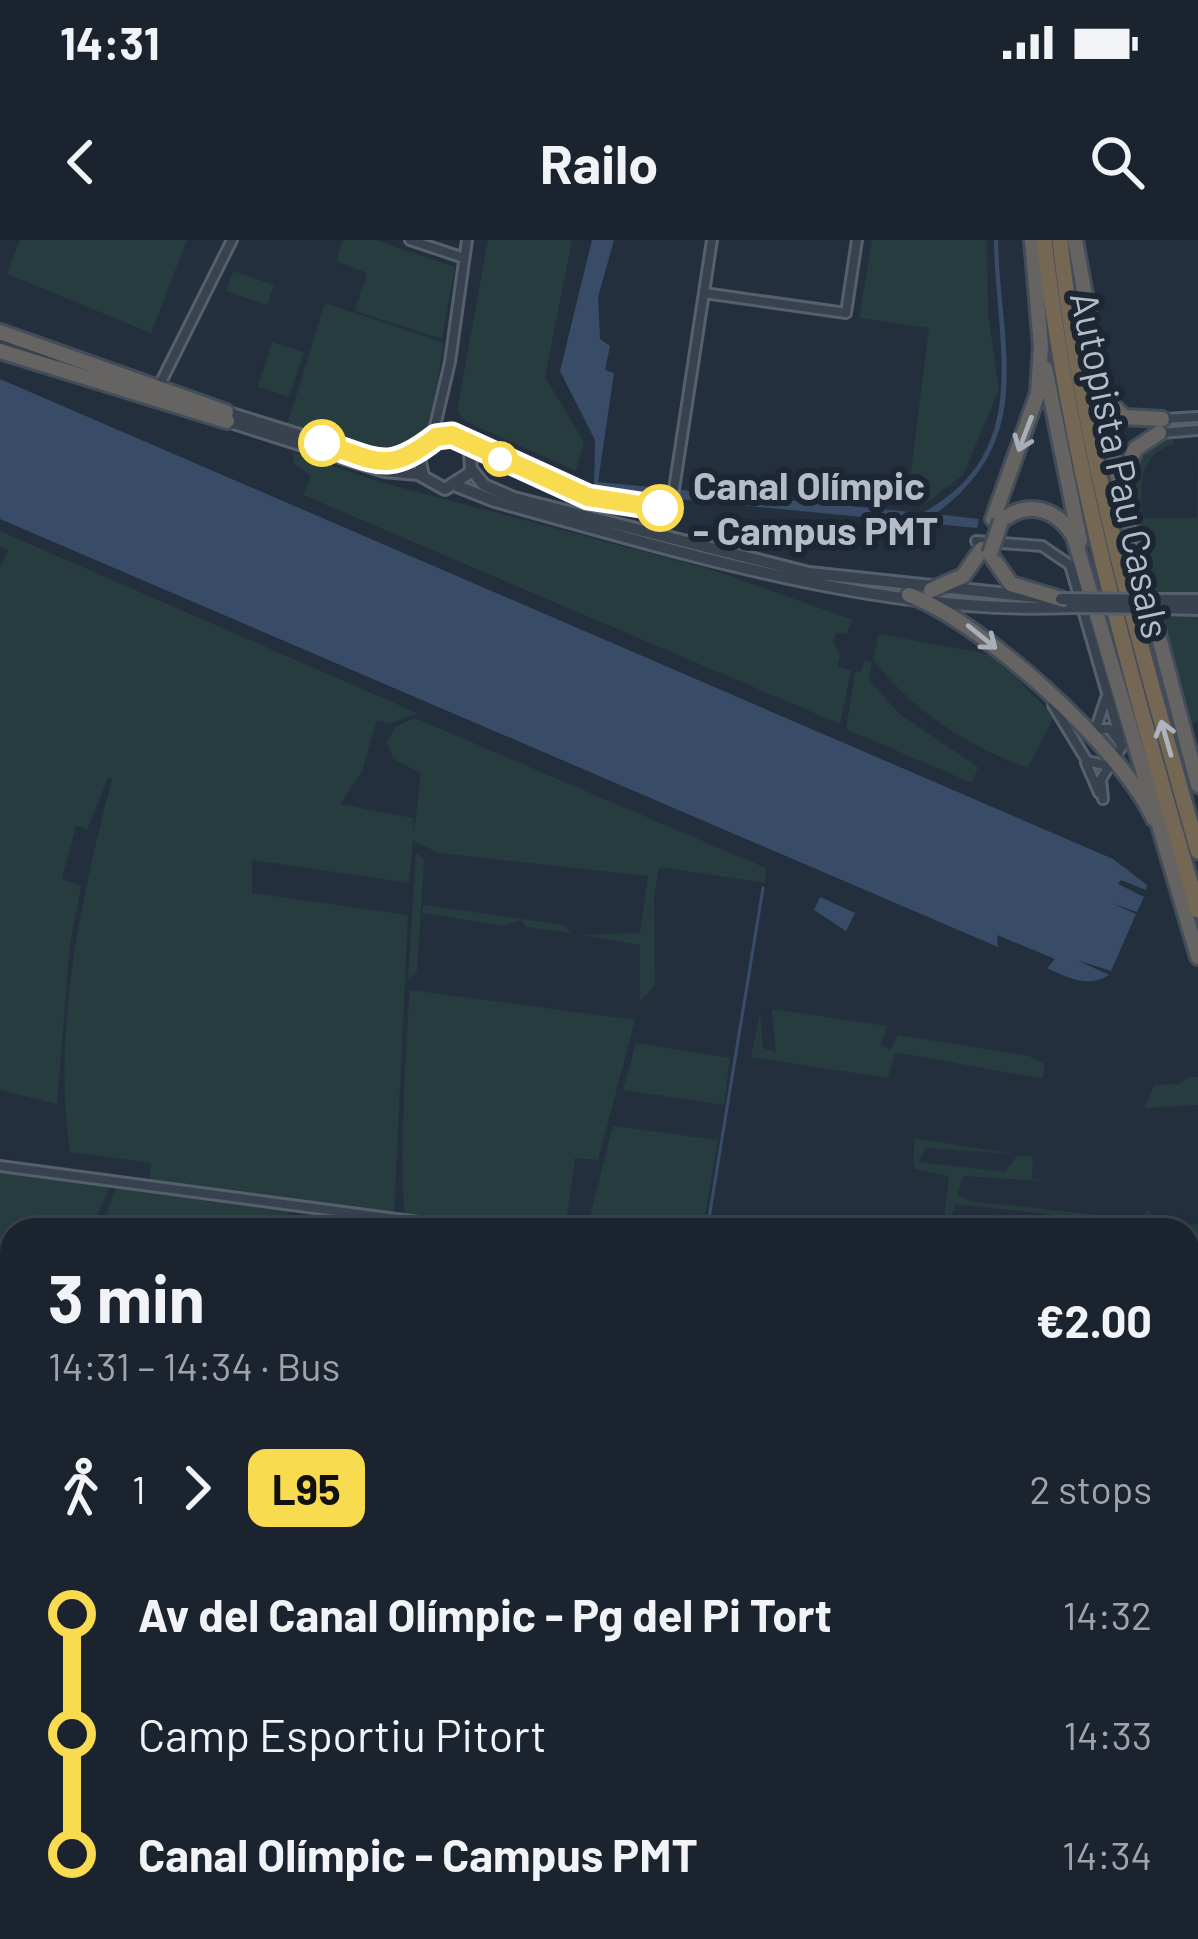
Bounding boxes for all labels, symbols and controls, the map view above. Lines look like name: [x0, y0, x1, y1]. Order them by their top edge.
text: 14:31: [60, 15, 160, 69]
icon: back: [48, 129, 114, 195]
icon: search: [1084, 129, 1150, 195]
text: Railo: [540, 130, 658, 195]
street label: Autopista Pau Casals: [1062, 287, 1181, 642]
one-way arrow: [1012, 415, 1034, 452]
unlabelled marker: [300, 421, 344, 465]
unlabelled marker: [484, 443, 516, 475]
place label: Canal Olímpic - Campus PMT: [693, 461, 938, 553]
marker: Canal Olímpic - Campus PMT: [638, 486, 682, 530]
one-way arrow: [966, 623, 997, 650]
one-way arrow: [1154, 720, 1176, 758]
text: 3 min: [48, 1257, 205, 1336]
text: €2.00: [1036, 1293, 1152, 1347]
text: 14:31 – 14:34 · Bus: [48, 1342, 340, 1389]
icon: walk: [48, 1455, 114, 1521]
icon: forward: [164, 1455, 230, 1521]
text: L95: [272, 1463, 341, 1513]
text: 1: [132, 1465, 146, 1512]
text: 2 stops: [1029, 1465, 1152, 1512]
text: Av del Canal Olímpic - Pg del Pi Tort: [138, 1587, 832, 1641]
text: 14:32: [1063, 1591, 1152, 1638]
text: Camp Esportiu Pitort: [138, 1707, 547, 1761]
text: 14:33: [1063, 1711, 1152, 1758]
text: Canal Olímpic - Campus PMT: [138, 1827, 698, 1881]
text: 14:34: [1062, 1831, 1152, 1878]

